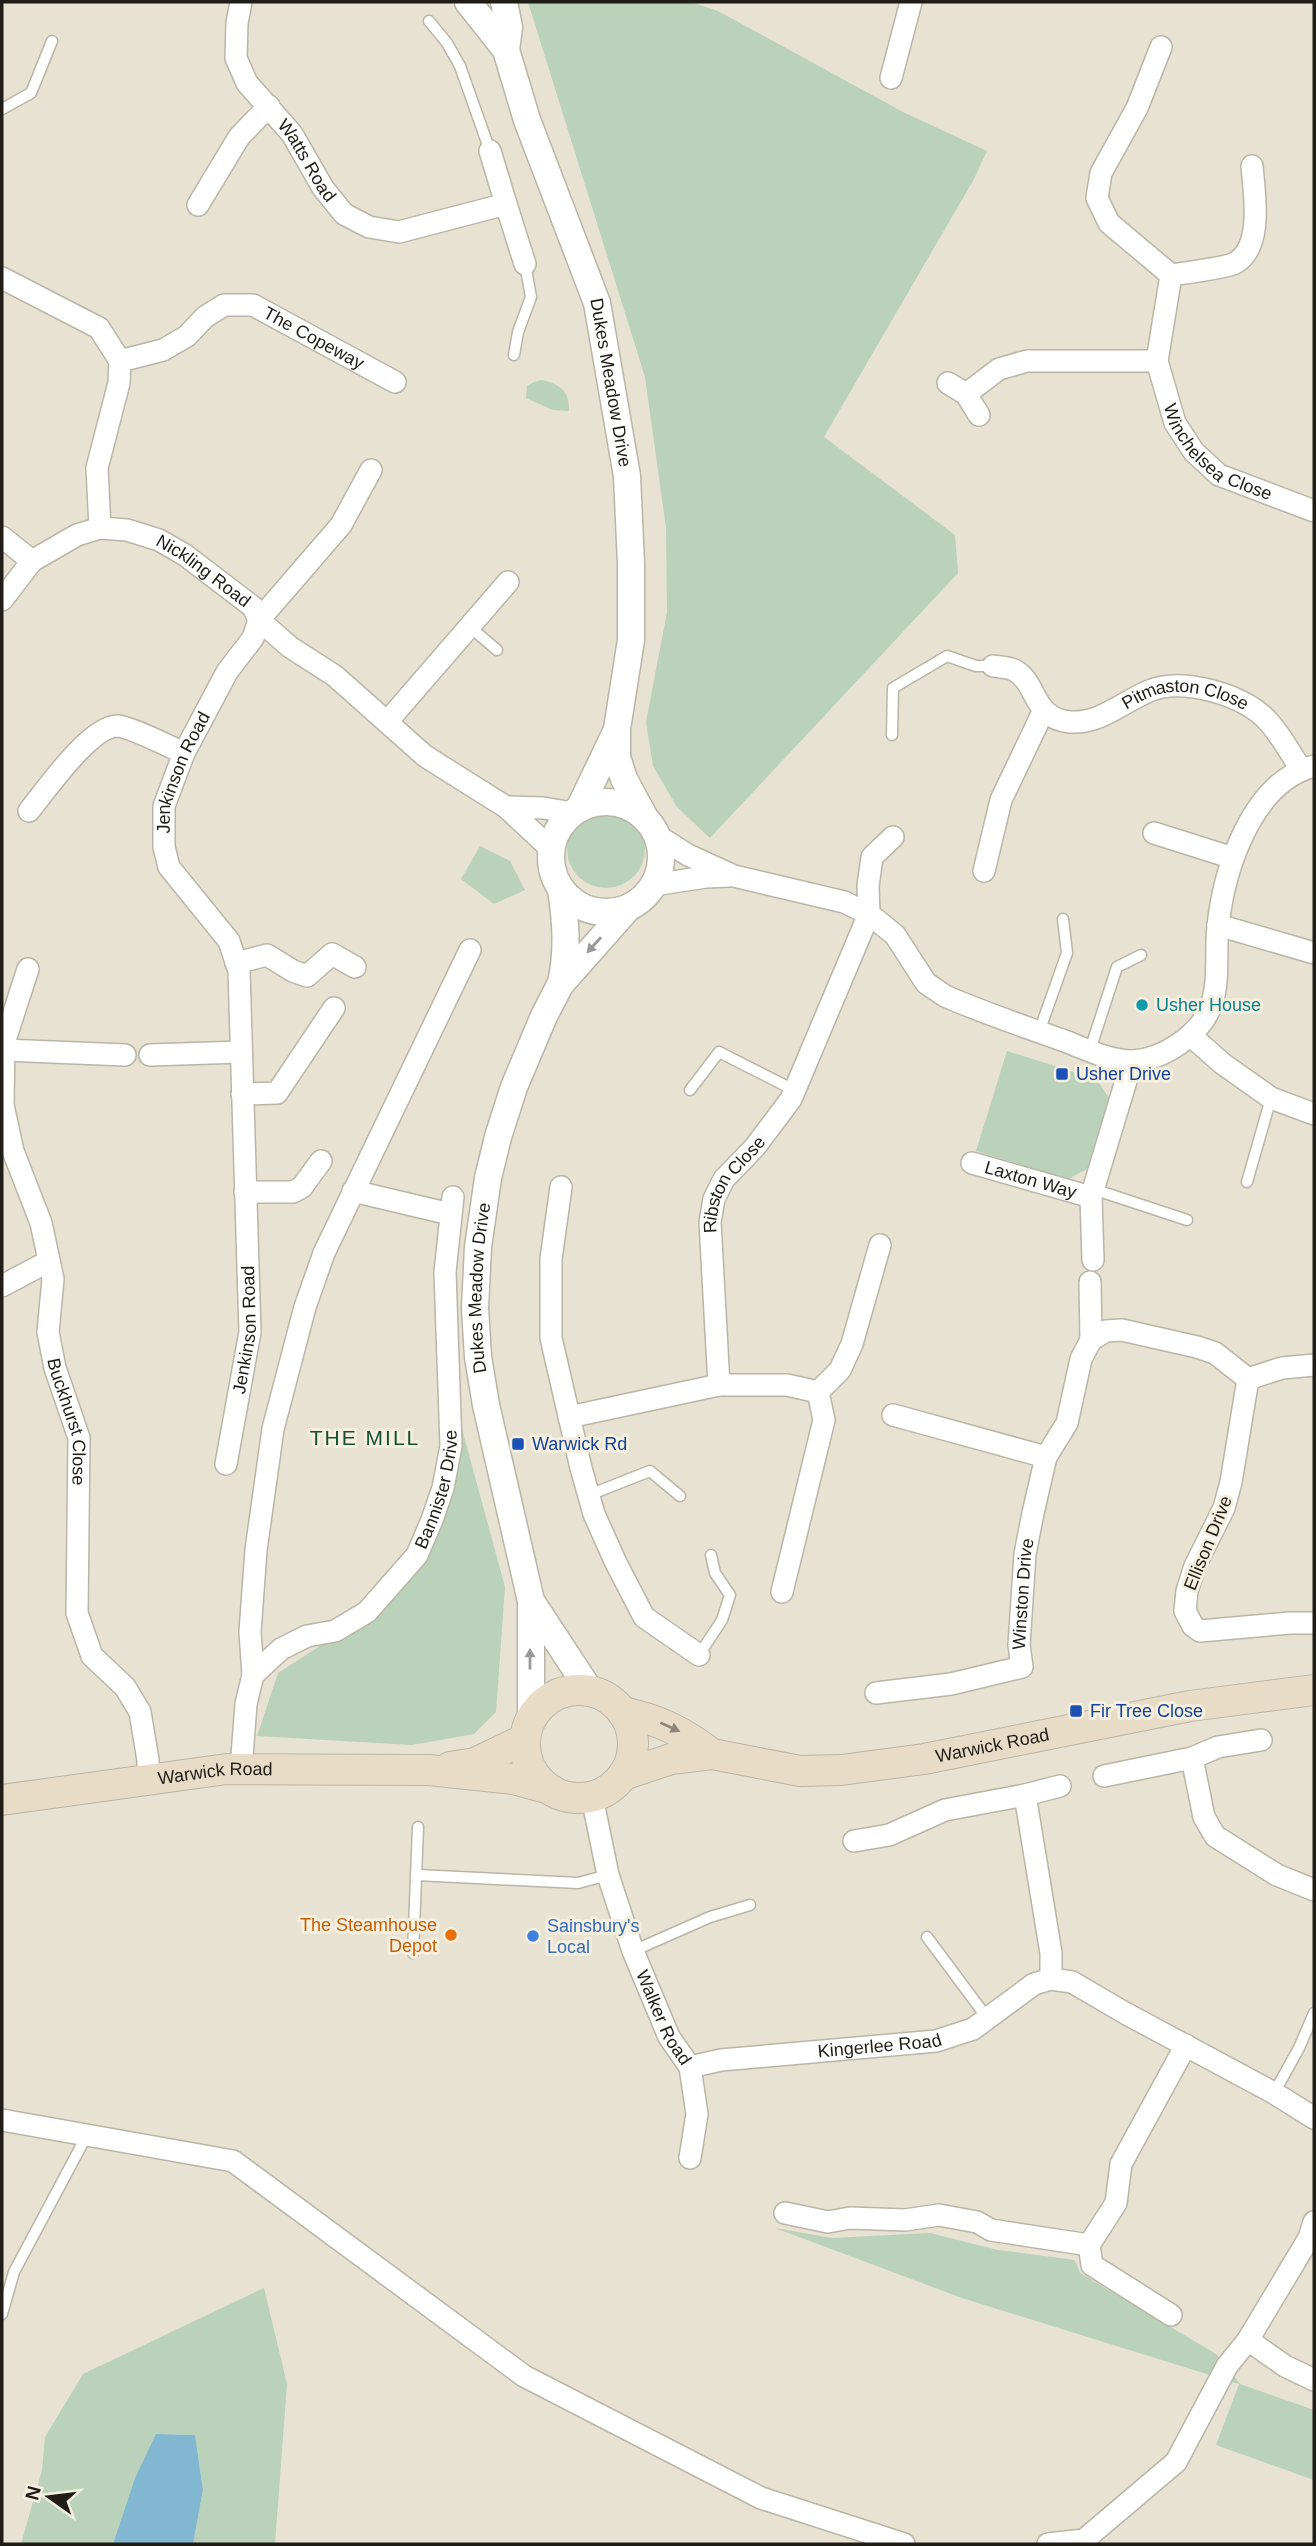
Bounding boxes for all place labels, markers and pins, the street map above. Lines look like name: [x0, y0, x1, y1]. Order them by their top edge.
place label: Usher House: [1156, 995, 1261, 1015]
marker: Usher House: [1134, 997, 1150, 1013]
place label: Usher Drive: [1076, 1064, 1171, 1084]
marker: Usher Drive: [1054, 1066, 1070, 1082]
place label: Warwick Rd: [532, 1434, 627, 1454]
marker: Warwick Rd: [510, 1436, 526, 1452]
place label: Fir Tree Close: [1090, 1701, 1203, 1721]
marker: Fir Tree Close: [1068, 1703, 1084, 1719]
place label: The Steamhouse Depot: [300, 1915, 437, 1956]
place label: Sainsbury's Local: [547, 1916, 639, 1957]
marker: The Steamhouse Depot: [443, 1927, 459, 1943]
marker: Sainsbury's Local: [525, 1928, 541, 1944]

